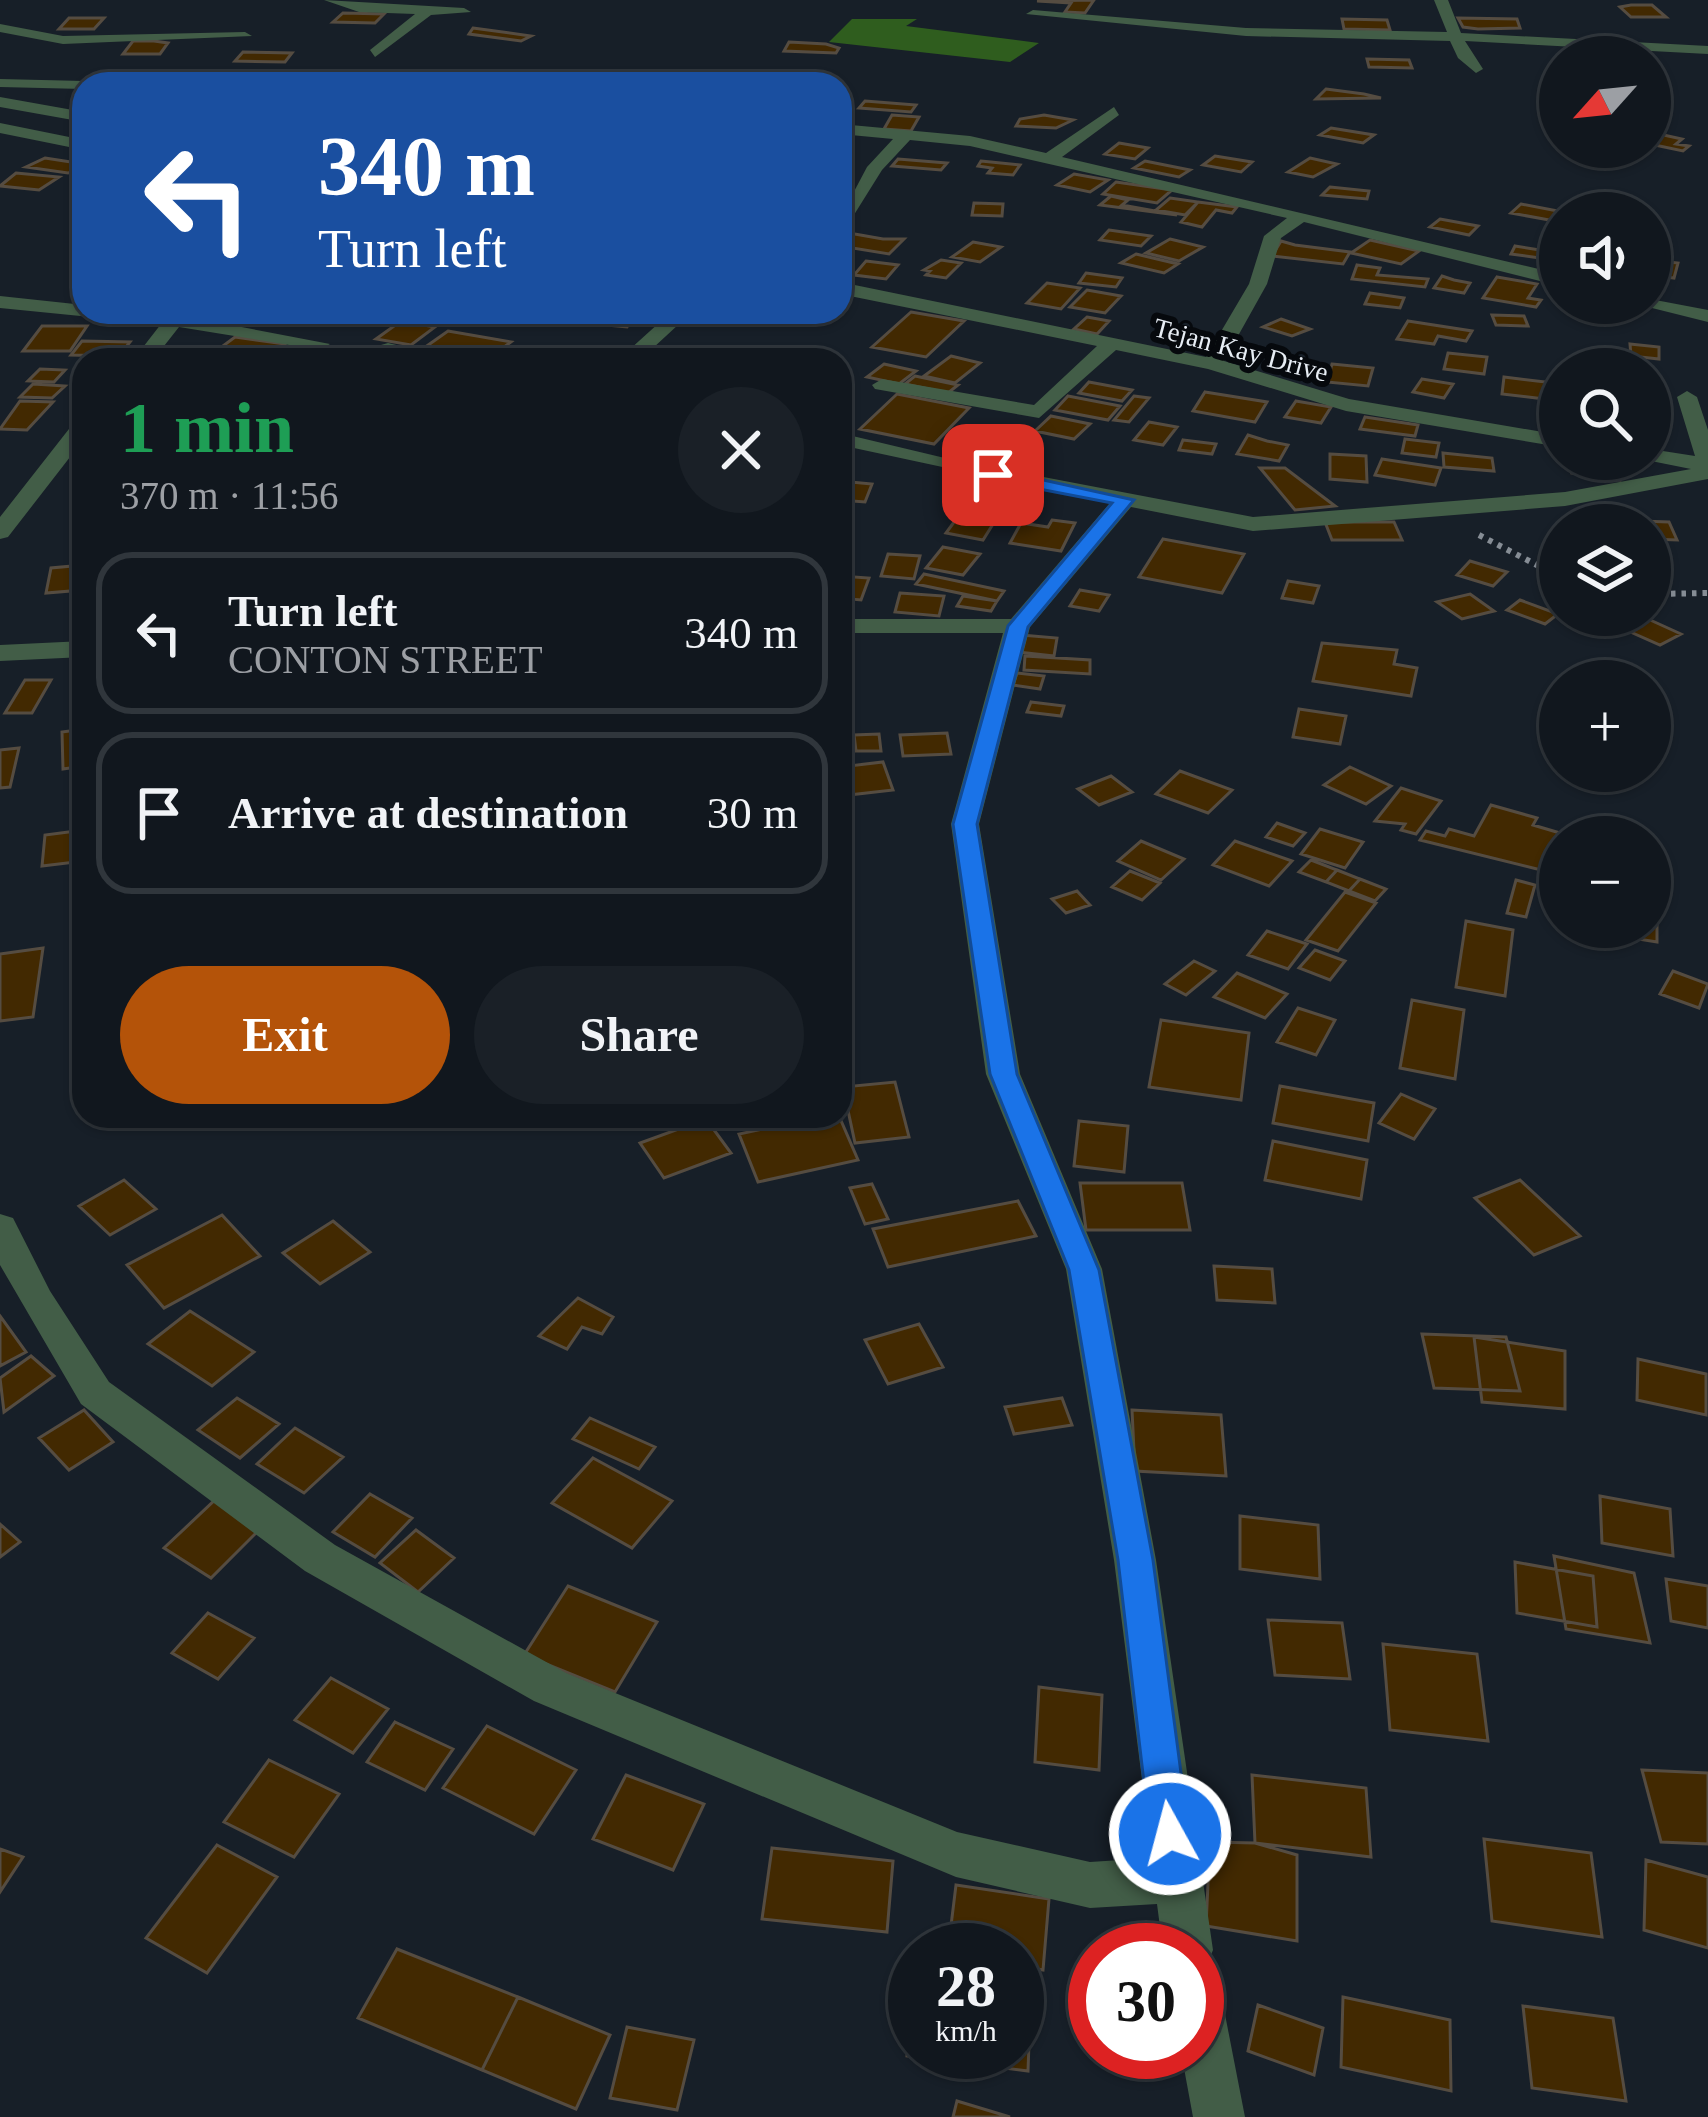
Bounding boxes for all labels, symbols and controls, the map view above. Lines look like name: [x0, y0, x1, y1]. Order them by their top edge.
north arrow: [1539, 36, 1671, 168]
map controls: [1539, 36, 1671, 948]
icon: left: [120, 120, 276, 276]
text: 340 m: [318, 120, 535, 213]
button: sound: [1539, 192, 1671, 324]
text: Turn left: [318, 219, 507, 279]
street label: Tejan Kay Drive: [1150, 312, 1332, 388]
button: search: [1539, 348, 1671, 480]
button: close: [678, 387, 804, 513]
text: 1 min: [120, 388, 294, 468]
pin: [942, 424, 1044, 526]
icon: arrive: [960, 442, 1026, 508]
text: 370 m · 11:56: [120, 474, 338, 517]
button: layers: [1539, 504, 1671, 636]
text: Turn left: [228, 586, 398, 636]
icon: left: [126, 600, 192, 666]
text: 340 m: [684, 608, 798, 658]
text: CONTON STREET: [228, 638, 543, 681]
button: +: [1539, 660, 1671, 792]
icon: arrive: [126, 780, 192, 846]
text: Arrive at destination: [228, 788, 628, 838]
text: 30 m: [707, 788, 798, 838]
button: −: [1539, 816, 1671, 948]
button: Exit: [120, 966, 450, 1104]
button: Share: [474, 966, 804, 1104]
position arrow: [1107, 1771, 1233, 1897]
speed limit sign: 30: [1068, 1923, 1224, 2079]
text: 28: [936, 1953, 996, 2019]
text: km/h: [935, 2014, 997, 2047]

